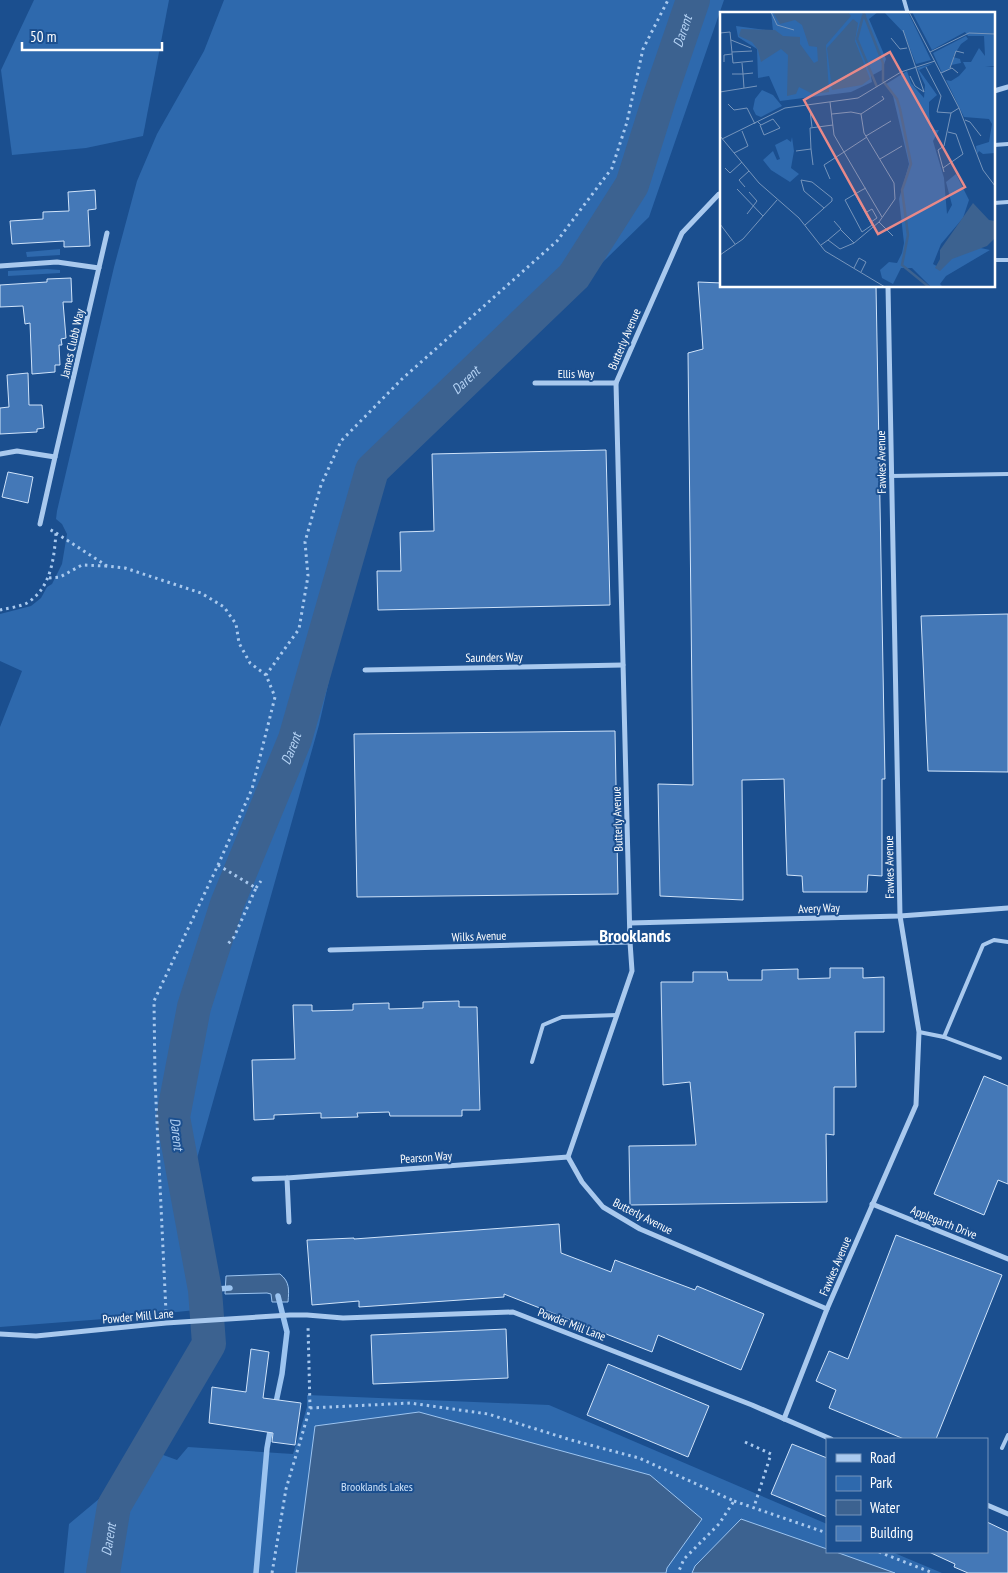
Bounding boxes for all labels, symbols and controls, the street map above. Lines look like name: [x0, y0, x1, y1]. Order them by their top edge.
water label: Darent: [668, 11, 697, 50]
inset map: [720, 12, 996, 288]
scale bar: [22, 20, 162, 52]
text: 50 m: [30, 27, 56, 46]
street label: Butterly Avenue: [604, 306, 644, 372]
street label: James Clubb Way: [57, 307, 87, 380]
water label: Darent: [448, 361, 485, 398]
street label: Ellis Way: [558, 366, 595, 381]
street label: Fawkes Avenue: [873, 430, 889, 494]
street label: Saunders Way: [465, 649, 523, 665]
water label: Darent: [277, 729, 306, 767]
street label: Butterly Avenue: [608, 786, 626, 852]
street label: Fawkes Avenue: [881, 835, 897, 899]
street label: Avery Way: [798, 900, 841, 916]
district label: Brooklands: [599, 924, 671, 947]
street label: Wilks Avenue: [451, 928, 507, 944]
water label: Darent: [166, 1117, 188, 1153]
street label: Pearson Way: [400, 1148, 453, 1166]
street label: Butterly Avenue: [611, 1195, 675, 1237]
street label: Applegarth Drive: [909, 1202, 979, 1242]
street label: Fawkes Avenue: [816, 1234, 854, 1298]
street label: Powder Mill Lane: [536, 1304, 608, 1344]
street label: Powder Mill Lane: [102, 1305, 174, 1327]
legend: [826, 1438, 988, 1553]
text: Road: [870, 1448, 896, 1467]
text: Park: [870, 1473, 892, 1492]
park label: Brooklands Lakes: [341, 1479, 413, 1494]
text: Water: [870, 1498, 901, 1517]
water label: Darent: [97, 1520, 120, 1557]
text: Building: [870, 1523, 913, 1542]

